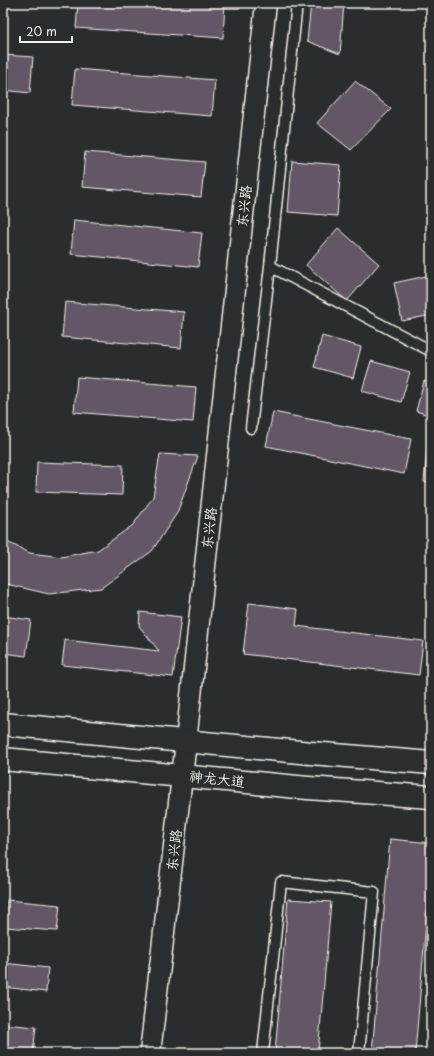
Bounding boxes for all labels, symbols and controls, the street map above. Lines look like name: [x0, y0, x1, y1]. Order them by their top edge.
scale bar: [20, 18, 72, 44]
text: 20 m: [26, 22, 57, 40]
street label: 东兴路: [231, 184, 256, 228]
street label: 东兴路: [196, 506, 221, 550]
street label: 神龙大道: [188, 765, 246, 792]
street label: 东兴路: [161, 828, 186, 872]

